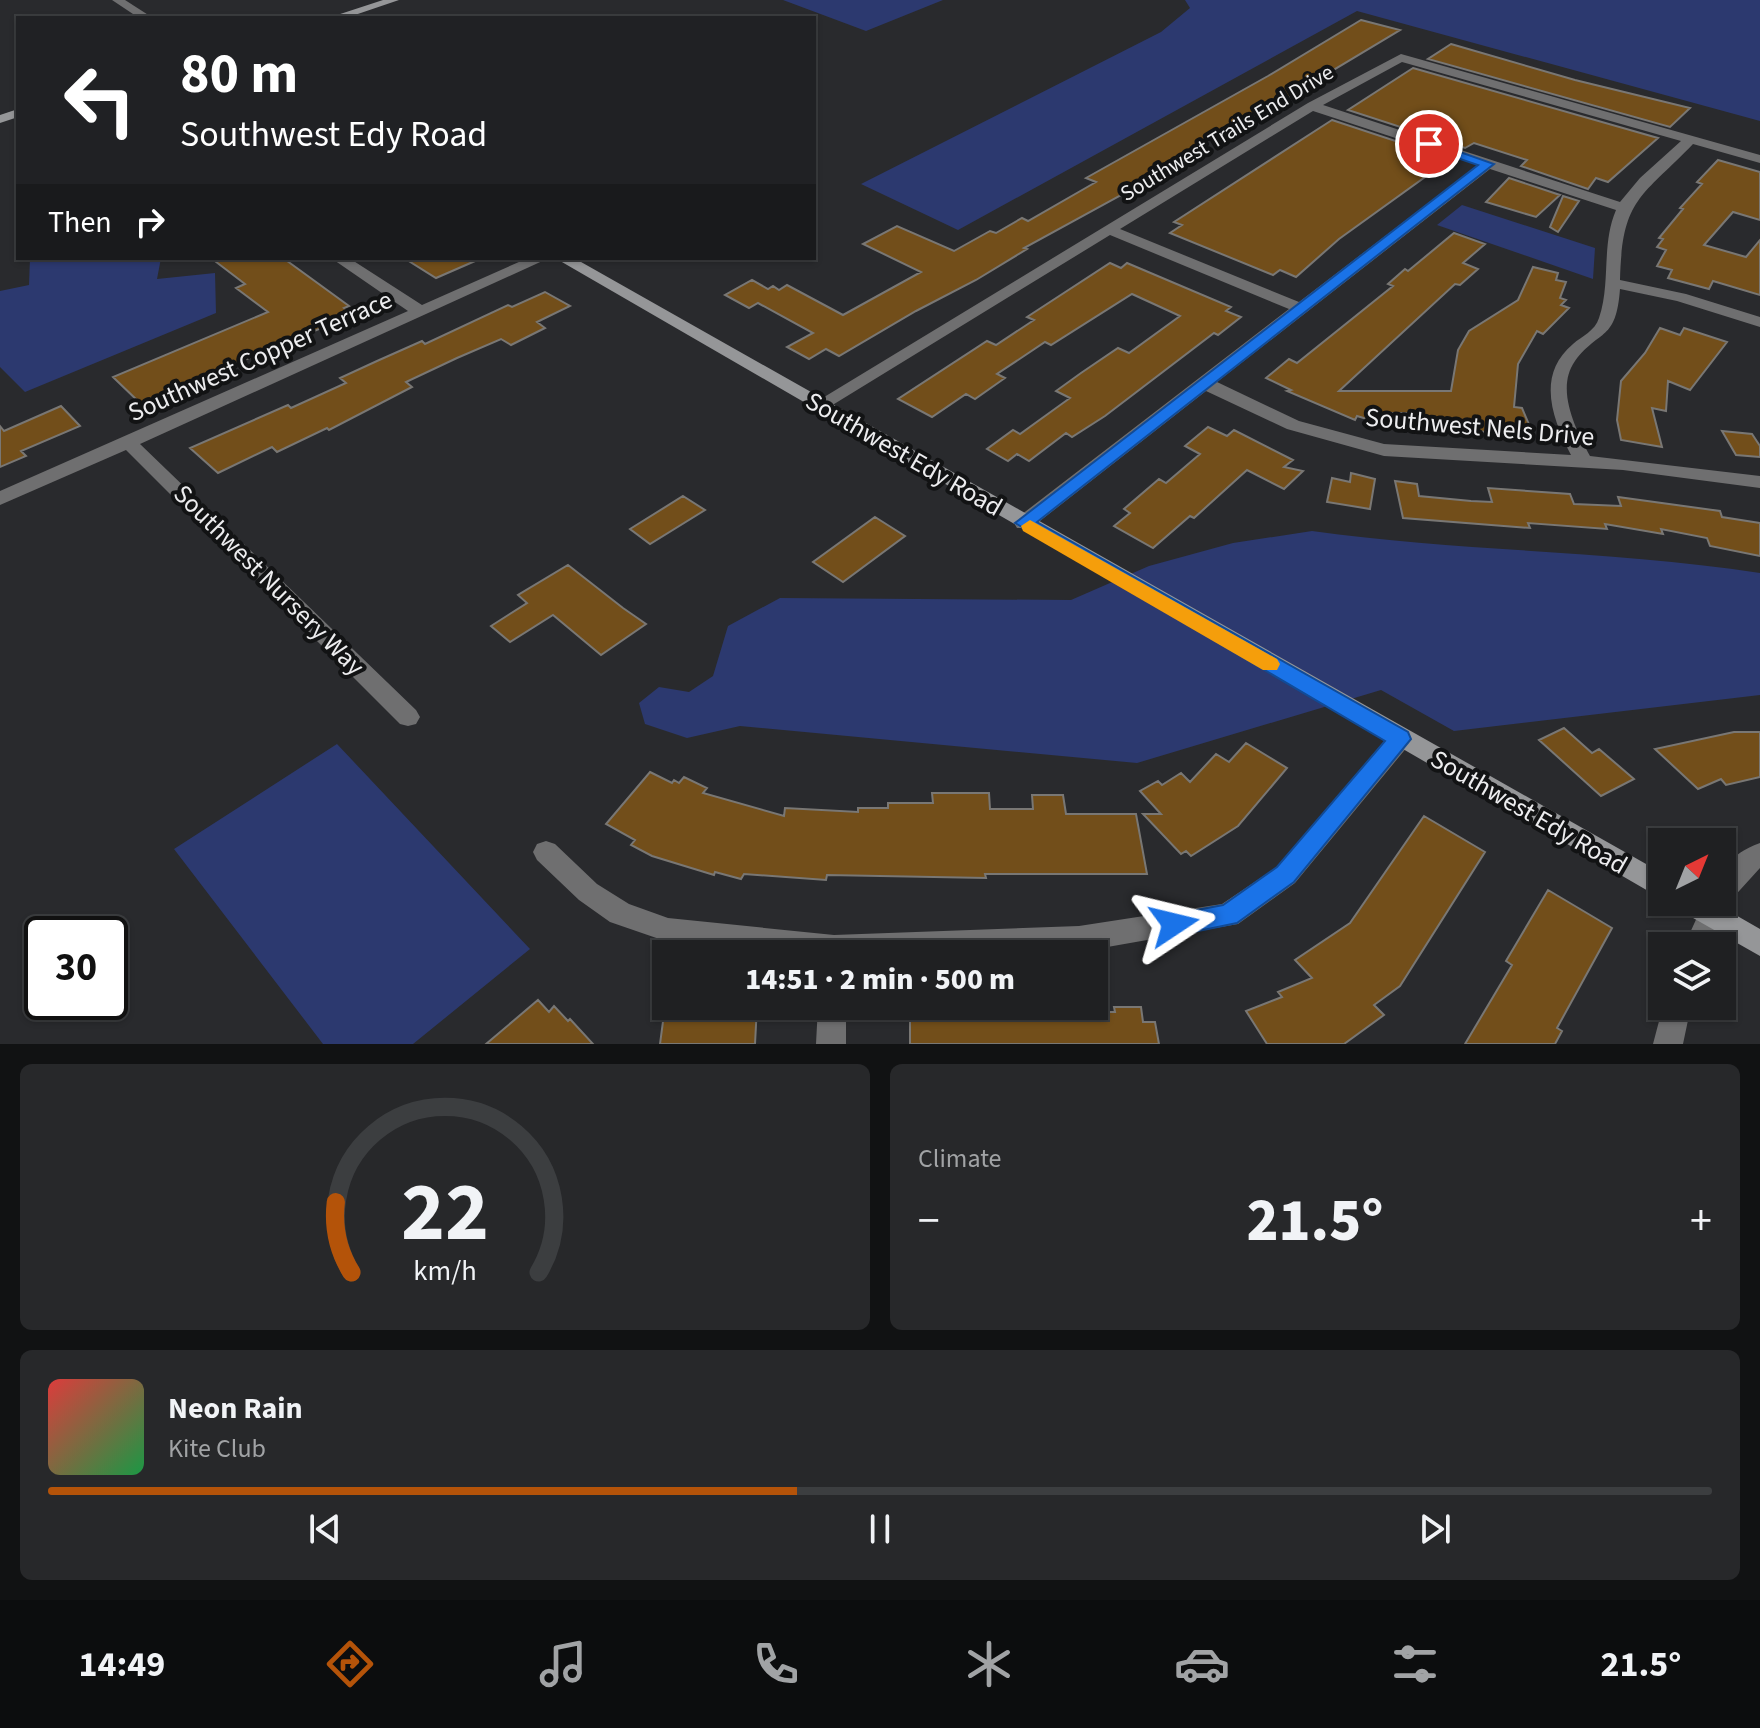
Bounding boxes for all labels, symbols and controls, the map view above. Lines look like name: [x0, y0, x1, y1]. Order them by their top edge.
text: 80 m: [180, 35, 298, 114]
icon: left: [48, 48, 152, 152]
street label: Southwest Trails End Drive: [1114, 56, 1340, 210]
text: Southwest Edy Road: [180, 109, 487, 160]
pin: [1395, 110, 1463, 178]
icon: arrive: [1407, 122, 1451, 166]
icon: right: [128, 200, 172, 244]
text: Then: [48, 201, 112, 244]
street label: Southwest Copper Terrace: [122, 281, 398, 431]
street label: Southwest Edy Road: [799, 382, 1009, 526]
street label: Southwest Nels Drive: [1364, 399, 1596, 455]
street label: Southwest Nursery Way: [165, 476, 373, 684]
street label: Southwest Edy Road: [1424, 740, 1634, 884]
north arrow: [1648, 828, 1736, 916]
map controls: [1648, 828, 1736, 1020]
position arrow: [1132, 882, 1216, 966]
speed limit sign: 30: [24, 916, 128, 1020]
button: layers: [1648, 932, 1736, 1020]
text: 14:51 · 2 min · 500 m: [745, 958, 1015, 1001]
text: Climate: [918, 1140, 1002, 1177]
text: 22: [401, 1154, 489, 1272]
text: 21.5°: [1247, 1179, 1383, 1264]
text: −: [918, 1190, 940, 1253]
text: +: [1690, 1190, 1712, 1253]
text: km/h: [413, 1251, 477, 1291]
text: Neon Rain: [168, 1387, 303, 1430]
text: Kite Club: [168, 1430, 266, 1467]
icon: previous: [303, 1507, 347, 1551]
icon: pause: [858, 1507, 902, 1551]
icon: next: [1413, 1507, 1457, 1551]
icon: directions: [322, 1636, 378, 1692]
icon: music: [535, 1636, 591, 1692]
icon: phone: [748, 1636, 804, 1692]
icon: climate: [961, 1636, 1017, 1692]
icon: car: [1174, 1636, 1230, 1692]
icon: filters: [1387, 1636, 1443, 1692]
text: 14:49: [79, 1639, 165, 1690]
text: 21.5°: [1600, 1639, 1681, 1690]

